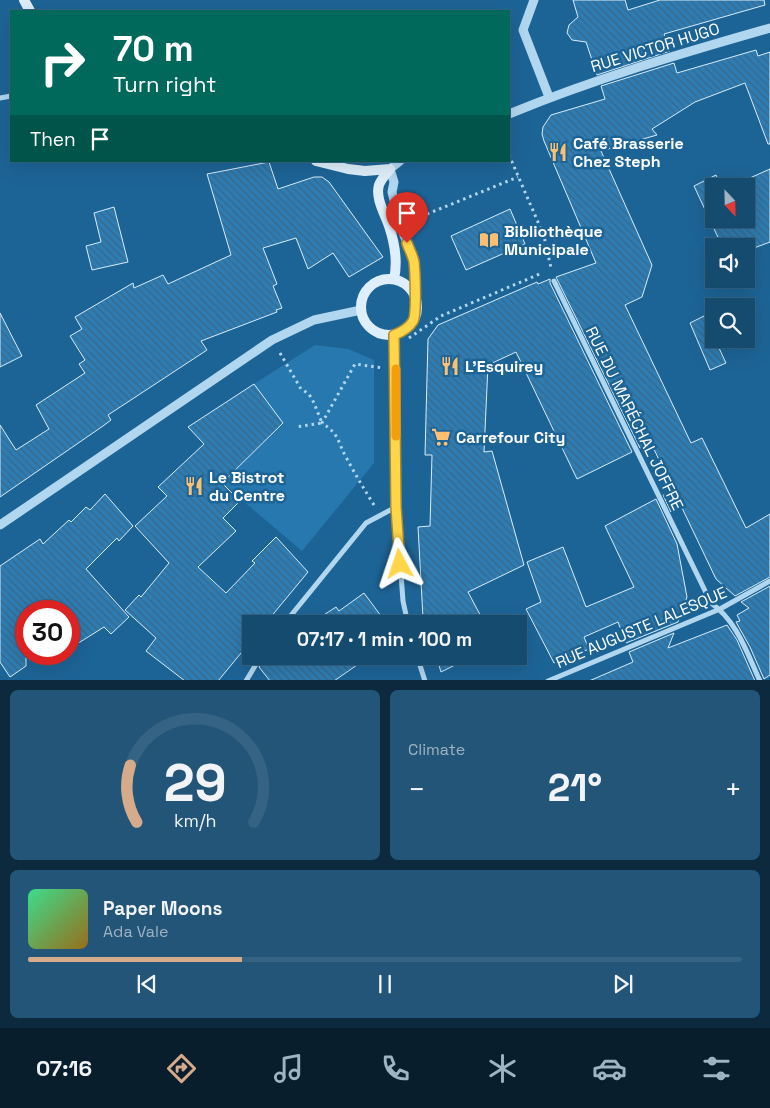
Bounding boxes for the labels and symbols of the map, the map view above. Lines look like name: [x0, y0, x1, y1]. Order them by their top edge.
street label: RUE VICTOR HUGO: [588, 18, 722, 77]
place label: Café Brasserie Chez Steph: [573, 133, 684, 172]
restaurant icon: Café Brasserie Chez Steph: [547, 141, 569, 163]
north arrow: [705, 178, 755, 228]
pin: [386, 192, 428, 243]
place label: Bibliothèque Municipale: [504, 221, 603, 260]
library icon: Bibliothèque Municipale: [478, 229, 500, 251]
street label: RUE DU MARÉCHAL JOFFRE: [581, 323, 688, 514]
restaurant icon: L'Esquirey: [439, 355, 461, 377]
place label: L'Esquirey: [465, 356, 543, 377]
supermarket icon: Carrefour City: [430, 426, 452, 448]
place label: Carrefour City: [456, 427, 565, 448]
place label: Le Bistrot du Centre: [209, 467, 285, 506]
restaurant icon: Le Bistrot du Centre: [183, 475, 205, 497]
position arrow: [373, 537, 425, 589]
street label: RUE AUGUSTE LALESQUE: [552, 582, 730, 673]
speed limit sign: 30: [15, 600, 80, 665]

